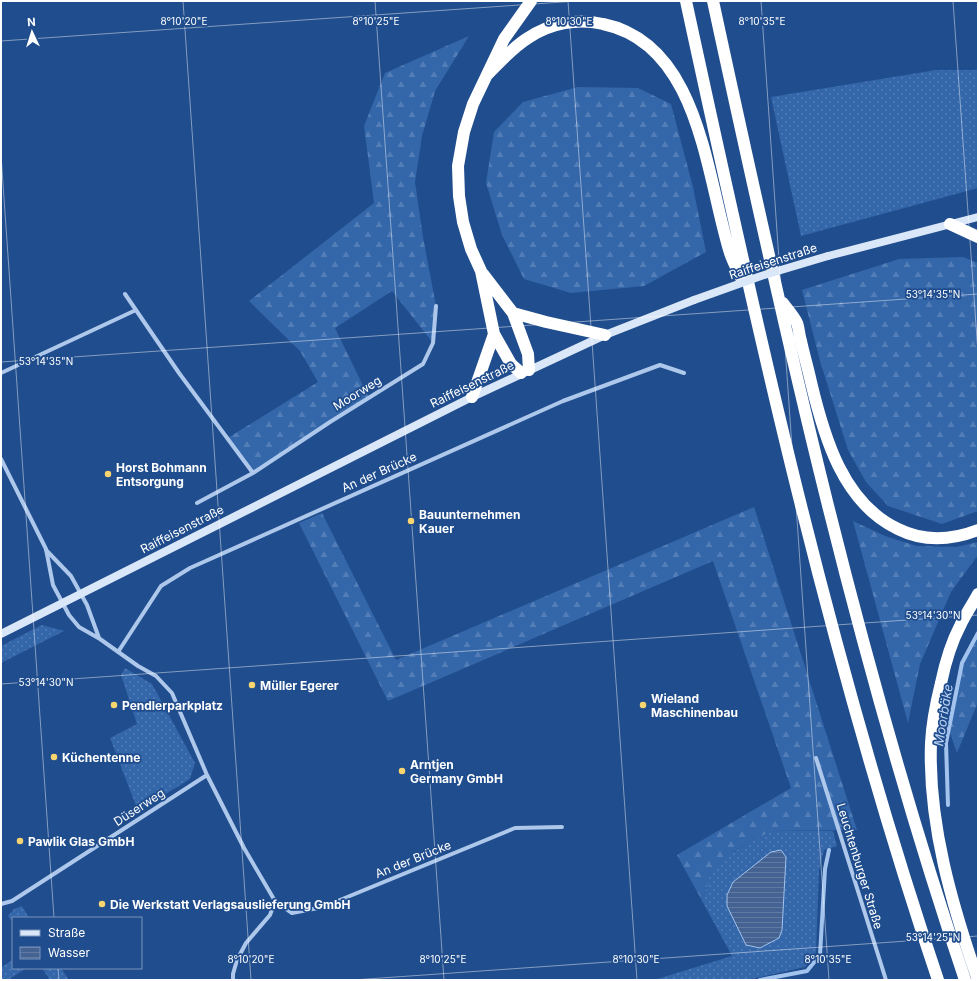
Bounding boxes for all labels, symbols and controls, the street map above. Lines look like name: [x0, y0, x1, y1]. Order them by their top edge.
north arrow: [12, 12, 52, 52]
text: N: [27, 15, 36, 29]
text: 8°10'20"E: [160, 15, 208, 27]
text: 8°10'25"E: [353, 15, 399, 27]
text: 8°10'30"E: [545, 15, 593, 27]
text: 8°10'35"E: [739, 15, 785, 27]
street label: Raiffeisenstraße: [727, 240, 819, 282]
text: 53°14'35"N: [906, 288, 960, 300]
text: 53°14'35"N: [19, 355, 73, 367]
street label: Raiffeisenstraße: [428, 357, 516, 411]
street label: Moorweg: [330, 372, 384, 414]
street label: An der Brücke: [339, 449, 419, 495]
place label: Horst Bohmann Entsorgung: [116, 460, 207, 489]
marker: Horst Bohmann Entsorgung: [103, 469, 113, 479]
street label: Raiffeisenstraße: [138, 502, 226, 556]
place label: Bauunternehmen Kauer: [419, 507, 520, 536]
marker: Bauunternehmen Kauer: [406, 516, 416, 526]
text: 53°14'30"N: [906, 609, 960, 621]
text: 53°14'30"N: [19, 676, 73, 688]
place label: Müller Egerer: [260, 678, 339, 693]
marker: Müller Egerer: [247, 680, 257, 690]
water label: Moorbäke: [930, 683, 956, 747]
place label: Wieland Maschinenbau: [651, 691, 738, 720]
place label: Pendlerparkplatz: [122, 698, 223, 713]
marker: Pendlerparkplatz: [109, 700, 119, 710]
marker: Wieland Maschinenbau: [638, 700, 648, 710]
place label: Küchentenne: [62, 750, 140, 765]
marker: Küchentenne: [49, 752, 59, 762]
place label: Arntjen Germany GmbH: [410, 757, 503, 786]
marker: Arntjen Germany GmbH: [397, 766, 407, 776]
street label: Düserweg: [111, 785, 167, 829]
street label: Leuchtenburger Straße: [834, 801, 886, 931]
place label: Pawlik Glas GmbH: [28, 834, 134, 849]
marker: Pawlik Glas GmbH: [15, 836, 25, 846]
street label: An der Brücke: [373, 837, 453, 881]
place label: Die Werkstatt Verlagsauslieferung GmbH: [110, 897, 351, 912]
marker: Die Werkstatt Verlagsauslieferung GmbH: [97, 899, 107, 909]
legend: [12, 917, 142, 969]
text: Straße: [48, 925, 85, 940]
text: 53°14'25"N: [906, 931, 960, 943]
text: Wasser: [48, 945, 91, 960]
text: 8°10'20"E: [227, 953, 275, 965]
text: 8°10'25"E: [420, 953, 466, 965]
text: 8°10'30"E: [612, 953, 660, 965]
text: 8°10'35"E: [805, 953, 851, 965]

